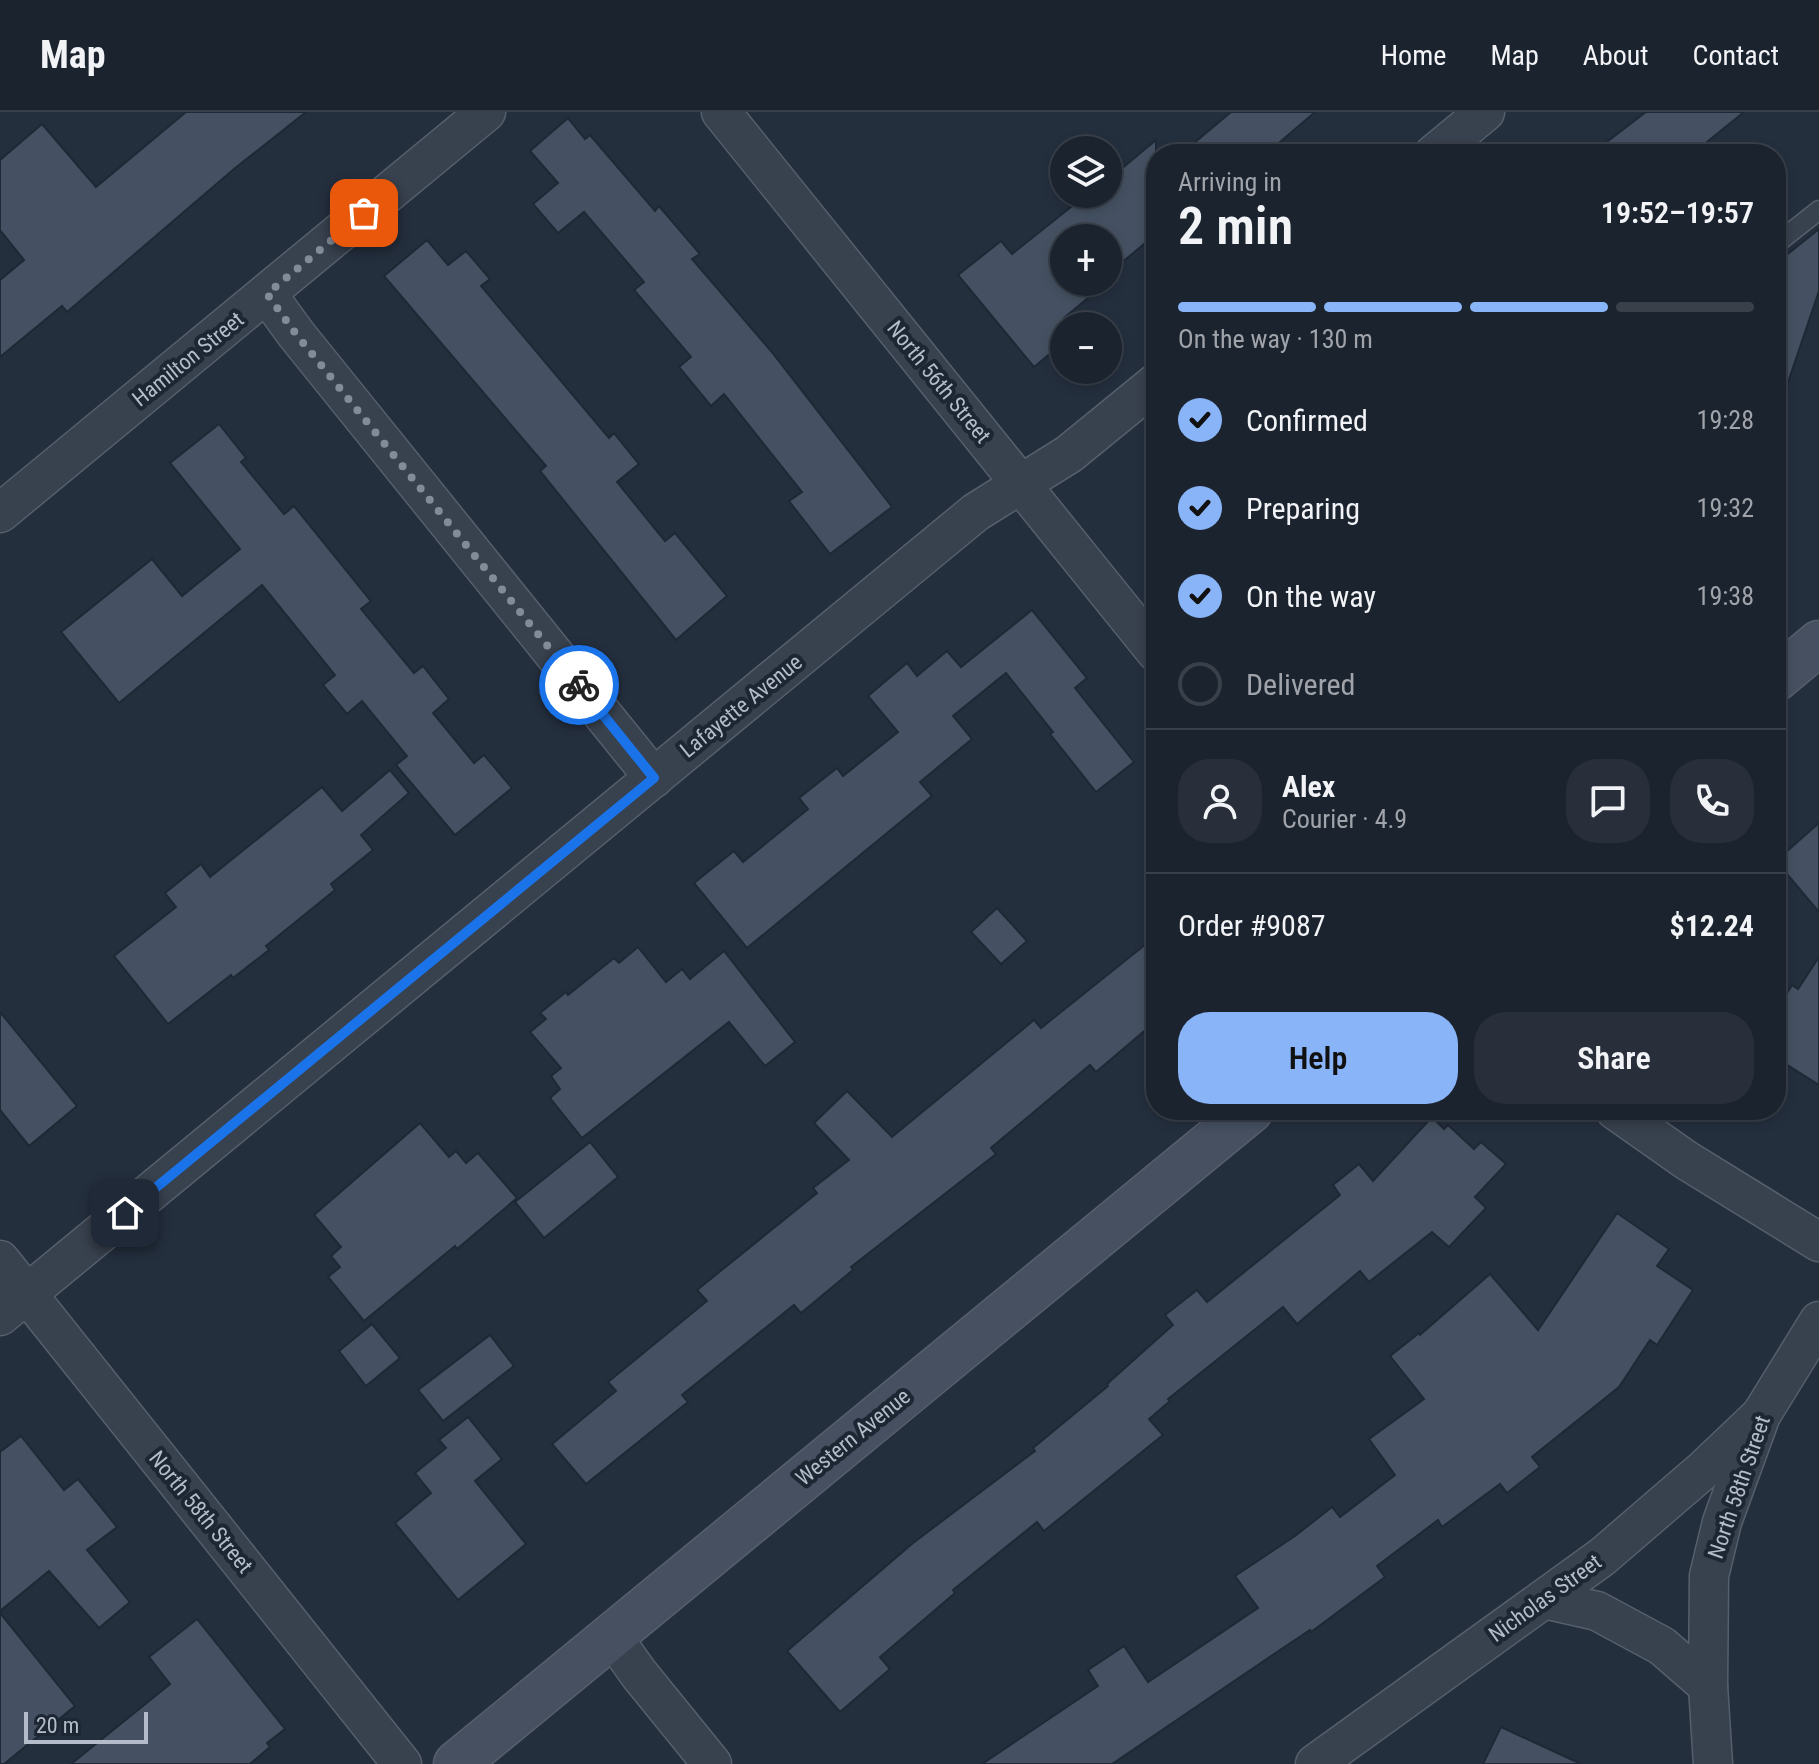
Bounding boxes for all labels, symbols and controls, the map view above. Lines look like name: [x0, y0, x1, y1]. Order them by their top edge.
text: Map: [40, 33, 106, 77]
text: Home: [1381, 39, 1446, 72]
text: Map: [1490, 39, 1539, 72]
text: About: [1583, 39, 1649, 72]
text: Contact: [1693, 39, 1779, 72]
map controls: [1050, 136, 1122, 384]
button: layers: [1050, 136, 1122, 208]
text: Arriving in: [1178, 167, 1282, 197]
pin: [330, 179, 398, 247]
icon: bag: [342, 191, 386, 235]
text: 19:52–19:57: [1601, 195, 1754, 230]
text: 2 min: [1178, 196, 1293, 257]
button: +: [1050, 224, 1122, 296]
street label: Hamilton Street: [128, 307, 248, 411]
button: −: [1050, 312, 1122, 384]
street label: North 56th Street: [882, 316, 996, 448]
text: On the way · 130 m: [1178, 324, 1373, 354]
icon: check: [1178, 398, 1222, 442]
text: Confirmed: [1246, 403, 1368, 438]
text: 19:28: [1697, 405, 1754, 435]
icon: check: [1178, 486, 1222, 530]
text: Preparing: [1246, 491, 1360, 526]
text: 19:32: [1697, 493, 1754, 523]
icon: check: [1178, 574, 1222, 618]
text: On the way: [1246, 579, 1376, 614]
text: 19:38: [1697, 581, 1754, 611]
courier: [539, 645, 619, 725]
street label: Lafayette Avenue: [675, 649, 807, 763]
icon: bike: [557, 663, 601, 707]
text: Delivered: [1246, 667, 1355, 702]
button: person: [1178, 759, 1262, 843]
button: chat: [1566, 759, 1650, 843]
button: phone: [1670, 759, 1754, 843]
text: Alex: [1282, 769, 1335, 804]
text: Courier · 4.9: [1282, 804, 1407, 834]
text: Order #9087: [1178, 908, 1326, 943]
text: $12.24: [1669, 908, 1754, 943]
button: Help: [1178, 1012, 1458, 1104]
button: Share: [1474, 1012, 1754, 1104]
pin: [91, 1179, 159, 1247]
icon: home: [103, 1191, 147, 1235]
street label: Western Avenue: [791, 1383, 915, 1491]
street label: North 58th Street: [1703, 1412, 1775, 1562]
street label: North 58th Street: [144, 1446, 258, 1578]
street label: Nicholas Street: [1484, 1549, 1606, 1647]
scale bar: [24, 1708, 148, 1744]
text: 20 m: [36, 1713, 79, 1738]

